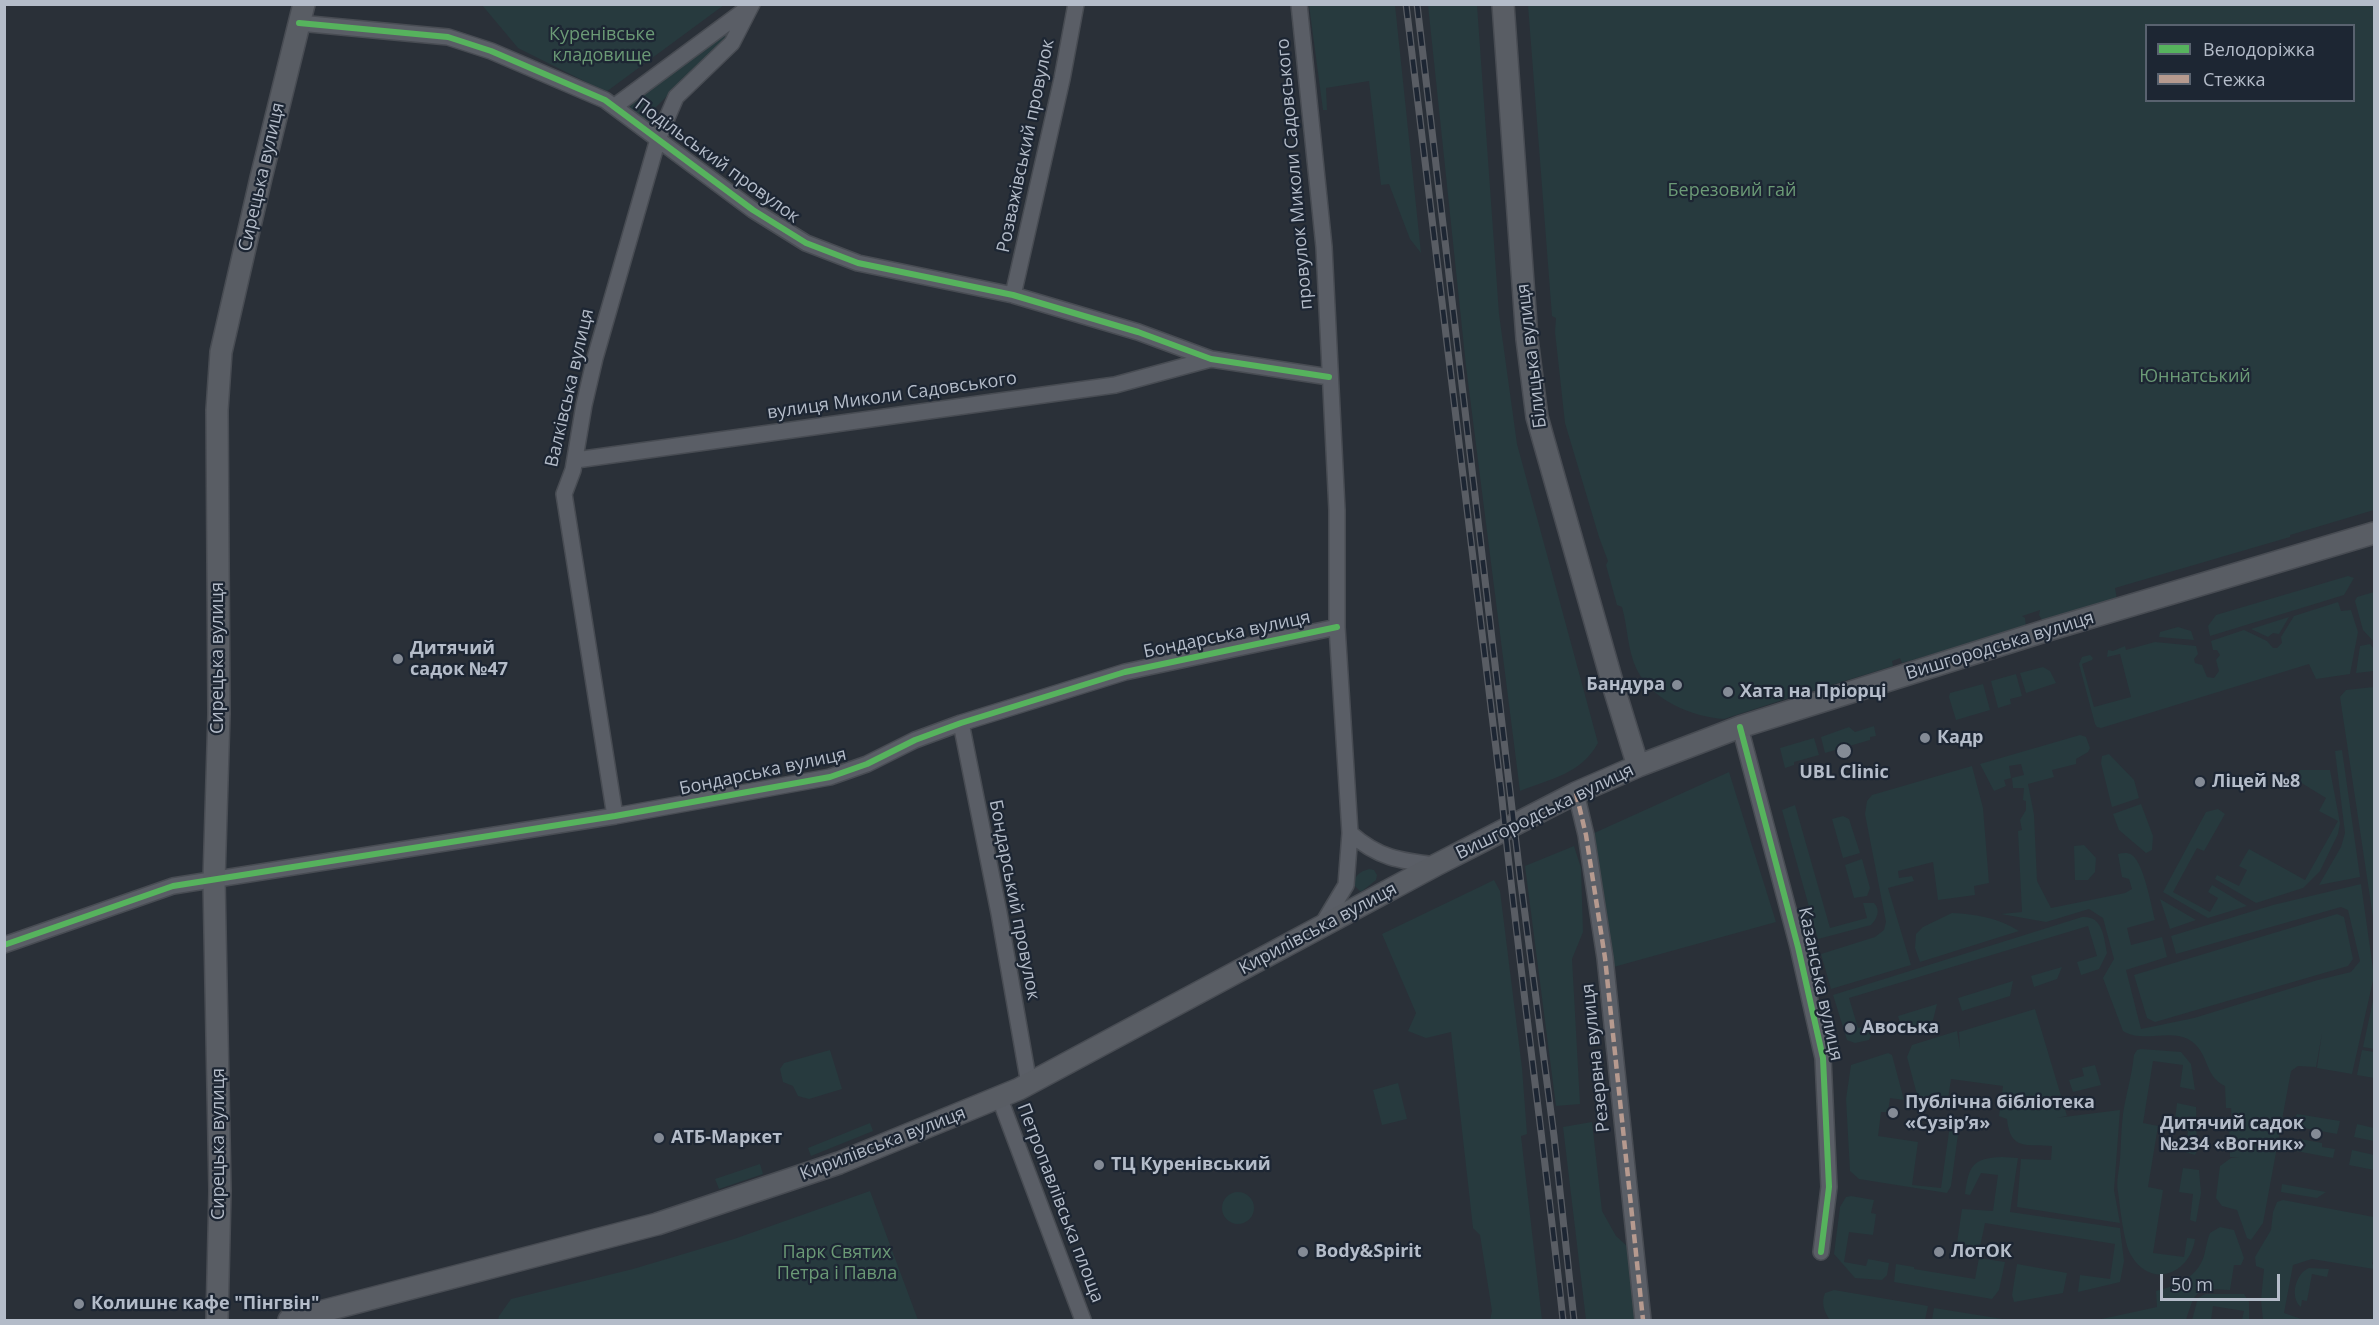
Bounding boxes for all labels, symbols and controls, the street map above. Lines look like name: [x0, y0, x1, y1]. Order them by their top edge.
park label: Куренівське кладовище: [549, 24, 655, 66]
legend: [2145, 24, 2355, 102]
street label: Розважівський провулок: [993, 37, 1059, 255]
street label: провулок Миколи Садовського: [1272, 37, 1318, 311]
text: Велодоріжка: [2203, 37, 2315, 61]
text: Стежка: [2203, 67, 2265, 91]
street label: Подільський провулок: [630, 94, 804, 228]
street label: Сирецька вулиця: [234, 100, 290, 254]
park label: Березовий гай: [1668, 180, 1796, 202]
street label: Білицька вулиця: [1512, 282, 1552, 430]
street label: Валківська вулиця: [541, 307, 599, 469]
park label: Юннатський: [2139, 366, 2251, 388]
street label: вулиця Миколи Садовського: [766, 368, 1018, 424]
street label: Сирецька вулиця: [207, 582, 229, 734]
street label: Бондарська вулиця: [1142, 607, 1312, 663]
street label: Вишгородська вулиця: [1903, 607, 2097, 685]
place label: Дитячий садок №47: [410, 638, 508, 680]
marker: Дитячий садок №47: [391, 652, 405, 666]
place label: Бандура: [1586, 674, 1665, 696]
marker: Бандура: [1670, 678, 1684, 692]
place label: Хата на Пріорці: [1740, 681, 1887, 703]
marker: Хата на Пріорці: [1721, 685, 1735, 699]
place label: Кадр: [1937, 727, 1983, 749]
marker: Кадр: [1918, 731, 1932, 745]
marker: UBL Clinic: [1835, 742, 1853, 760]
street label: Бондарська вулиця: [678, 744, 848, 800]
street label: Вишгородська вулиця: [1452, 759, 1638, 865]
place label: UBL Clinic: [1799, 762, 1889, 784]
place label: Ліцей №8: [2212, 771, 2300, 793]
marker: Ліцей №8: [2193, 775, 2207, 789]
street label: Бондарський провулок: [984, 798, 1044, 1002]
street label: Кирилівська вулиця: [1235, 878, 1401, 980]
street label: Казанська вулиця: [1793, 905, 1847, 1063]
street label: Резервна вулиця: [1577, 983, 1615, 1133]
place label: Авоська: [1862, 1017, 1939, 1039]
marker: Авоська: [1843, 1021, 1857, 1035]
street label: Сирецька вулиця: [208, 1068, 230, 1220]
place label: Публічна бібліотека «Сузір’я»: [1905, 1092, 2095, 1134]
street label: Петропавлівська площа: [1012, 1100, 1108, 1306]
street label: Кирилівська вулиця: [797, 1102, 969, 1186]
marker: Публічна бібліотека «Сузір’я»: [1886, 1106, 1900, 1120]
place label: Дитячий садок №234 «Вогник»: [2160, 1113, 2304, 1156]
place label: АТБ-Маркет: [671, 1127, 782, 1149]
marker: Дитячий садок №234 «Вогник»: [2309, 1127, 2323, 1141]
marker: АТБ-Маркет: [652, 1131, 666, 1145]
place label: ТЦ Куренівський: [1111, 1154, 1271, 1176]
marker: ТЦ Куренівський: [1092, 1158, 1106, 1172]
place label: Body&Spirit: [1315, 1241, 1422, 1263]
place label: ЛотОК: [1951, 1241, 2012, 1263]
park label: Парк Святих Петра і Павла: [777, 1242, 897, 1284]
marker: Body&Spirit: [1296, 1245, 1310, 1259]
marker: ЛотОК: [1932, 1245, 1946, 1259]
scale bar: [2163, 1262, 2283, 1300]
text: 50 m: [2171, 1272, 2213, 1296]
place label: Колишнє кафе "Пінгвін": [91, 1293, 319, 1315]
marker: Колишнє кафе "Пінгвін": [72, 1297, 86, 1311]

